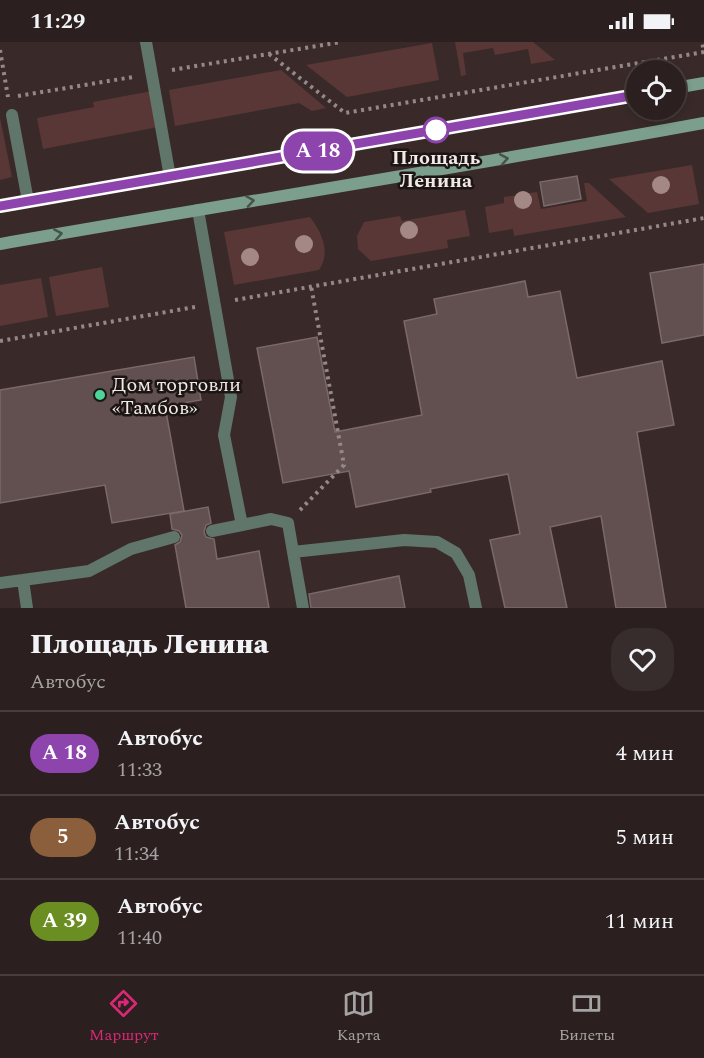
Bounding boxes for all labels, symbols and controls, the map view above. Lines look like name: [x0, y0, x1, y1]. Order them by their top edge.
text: 11:29: [30, 5, 85, 38]
map controls: [626, 60, 686, 120]
button: locate: [626, 60, 686, 120]
marker: Площадь Ленина: [423, 117, 449, 143]
line badge: А 18: [276, 132, 360, 170]
text: А 18: [295, 135, 341, 167]
place label: Площадь Ленина: [392, 143, 480, 196]
one-way arrow: [499, 153, 509, 166]
one-way arrow: [245, 196, 254, 208]
one-way arrow: [52, 228, 62, 241]
place label: Дом торговли «Тамбов»: [112, 370, 241, 423]
marker: Дом торговли «Тамбов»: [93, 388, 107, 402]
text: Площадь Ленина: [30, 623, 269, 666]
button: heart: [611, 628, 674, 691]
text: Автобус: [30, 667, 106, 697]
text: Автобус: [117, 722, 203, 755]
text: А 18: [42, 737, 87, 769]
text: 4 мин: [616, 737, 674, 770]
text: 11:33: [117, 755, 162, 785]
text: Автобус: [114, 806, 200, 839]
text: 5: [57, 821, 69, 853]
text: 5 мин: [616, 821, 674, 854]
text: 11:34: [114, 839, 159, 869]
text: Автобус: [117, 890, 203, 923]
text: А 39: [42, 905, 87, 937]
text: 11 мин: [605, 905, 674, 938]
text: 11:40: [117, 923, 162, 953]
tab: Маршрут: [89, 987, 159, 1047]
tab: Карта: [337, 987, 381, 1047]
tab: Билеты: [559, 987, 615, 1047]

